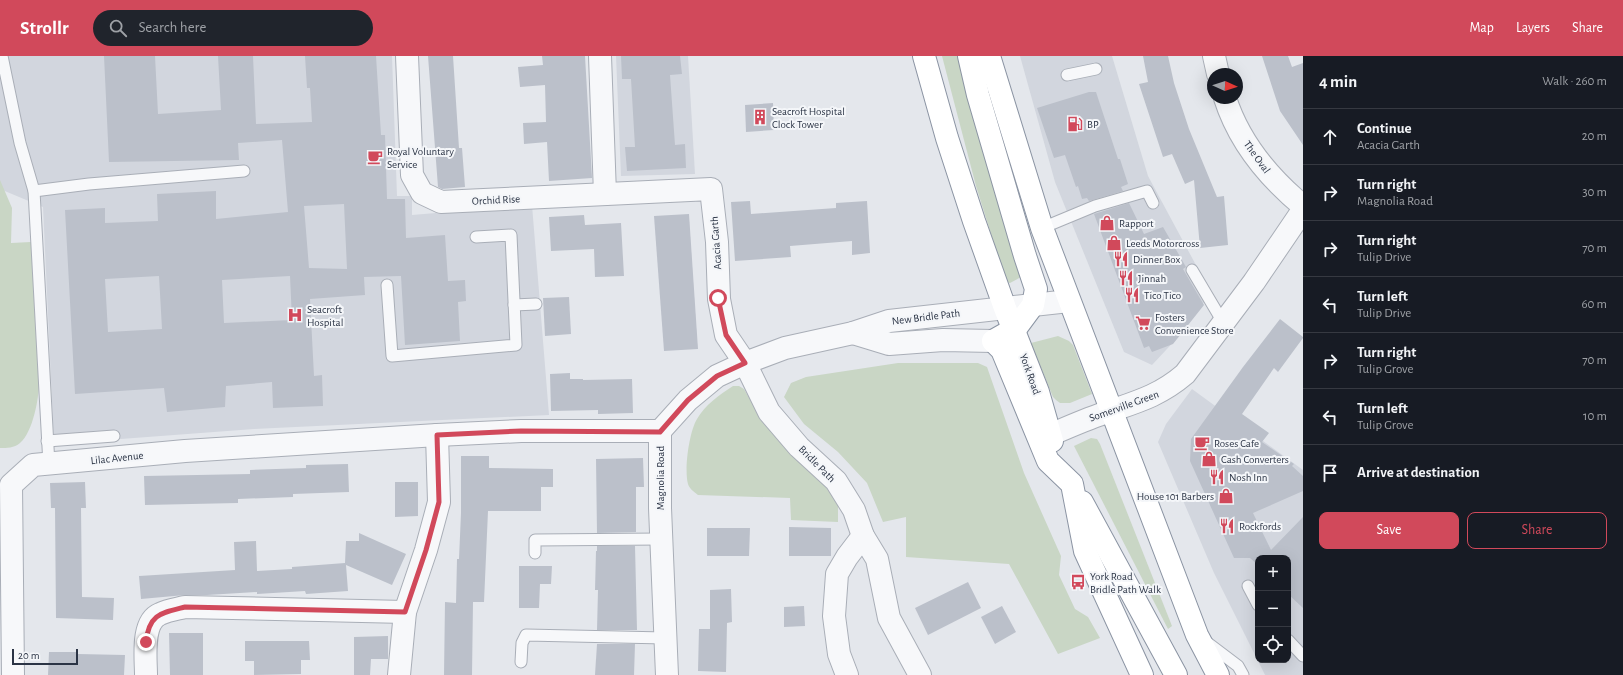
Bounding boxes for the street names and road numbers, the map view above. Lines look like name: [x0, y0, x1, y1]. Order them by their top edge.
street label: The Oval: [1242, 139, 1272, 175]
street label: Orchid Rise: [471, 193, 521, 207]
street label: Acacia Garth: [709, 216, 723, 270]
street label: New Bridle Path: [891, 307, 961, 327]
street label: York Road: [1018, 352, 1043, 396]
street label: Somerville Green: [1088, 388, 1160, 424]
street label: Bridle Path: [796, 443, 838, 485]
street label: Magnolia Road: [655, 446, 666, 510]
street label: Lilac Avenue: [90, 450, 144, 466]

